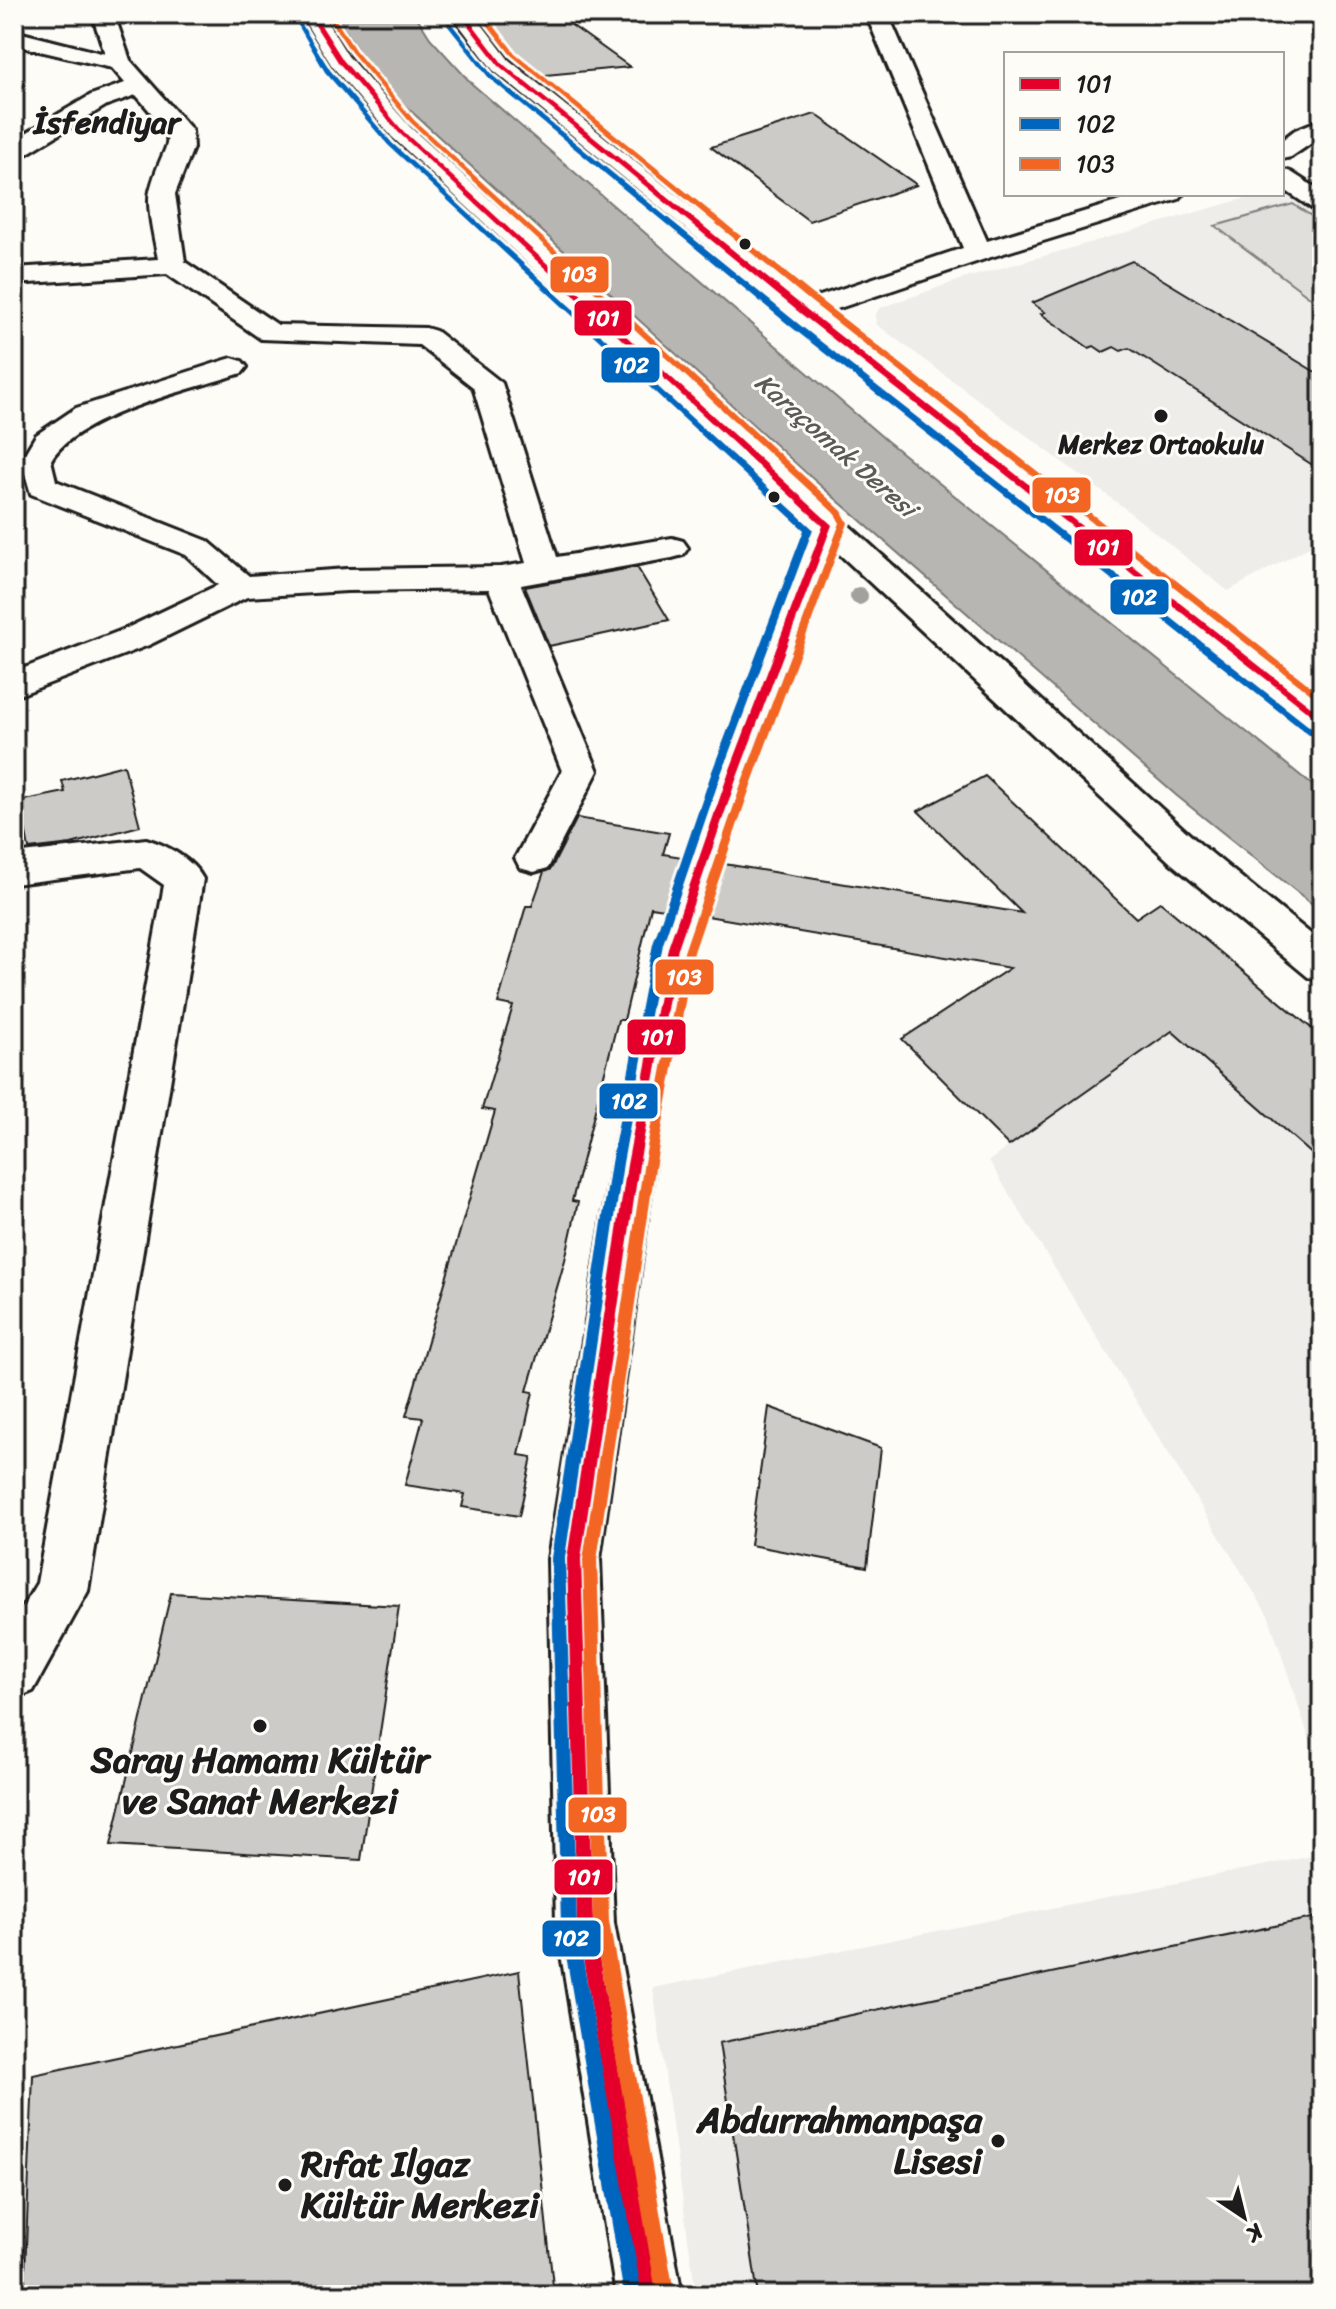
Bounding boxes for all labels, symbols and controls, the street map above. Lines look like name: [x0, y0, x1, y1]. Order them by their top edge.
legend: [1004, 52, 1284, 196]
text: 101: [1076, 63, 1112, 105]
district label: İsfendiyar: [32, 94, 182, 151]
text: 102: [1076, 103, 1115, 145]
text: 103: [1076, 143, 1115, 185]
unlabelled marker: [737, 236, 753, 252]
line badge: 103: [549, 255, 610, 294]
text: 103: [561, 255, 597, 294]
line badge: 101: [573, 299, 633, 337]
text: 101: [587, 299, 620, 338]
line badge: 102: [600, 346, 661, 384]
text: 102: [613, 346, 649, 385]
water label: Karaçomak Deresi: [744, 361, 931, 532]
marker: Merkez Ortaokulu: [1152, 407, 1170, 425]
place label: Merkez Ortaokulu: [1057, 421, 1265, 467]
line badge: 103: [1031, 476, 1092, 514]
text: 103: [1044, 476, 1080, 515]
unlabelled marker: [766, 489, 782, 505]
line badge: 101: [1073, 528, 1134, 567]
text: 101: [1087, 528, 1120, 567]
line badge: 102: [1109, 578, 1170, 616]
text: 102: [1121, 578, 1157, 617]
line badge: 103: [654, 958, 715, 996]
text: 103: [666, 958, 702, 997]
line badge: 101: [626, 1018, 687, 1056]
text: 101: [641, 1018, 674, 1057]
line badge: 102: [598, 1082, 659, 1120]
text: 102: [611, 1082, 647, 1121]
marker: Saray Hamamı Kültür ve Sanat Merkezi: [251, 1717, 269, 1735]
place label: Saray Hamamı Kültür ve Sanat Merkezi: [89, 1728, 432, 1833]
text: 103: [580, 1795, 616, 1834]
line badge: 103: [567, 1796, 628, 1834]
line badge: 101: [553, 1858, 614, 1896]
text: 101: [568, 1858, 601, 1897]
line badge: 102: [541, 1919, 602, 1958]
text: 102: [553, 1919, 589, 1958]
place label: Abdurrahmanpaşa Lisesi: [695, 2088, 984, 2193]
place label: Rıfat Ilgaz Kültür Merkezi: [300, 2132, 541, 2237]
marker: Abdurrahmanpaşa Lisesi: [989, 2132, 1007, 2150]
marker: Rıfat Ilgaz Kültür Merkezi: [276, 2176, 294, 2194]
north arrow: [1204, 2177, 1284, 2257]
text: K: [1237, 2213, 1273, 2254]

